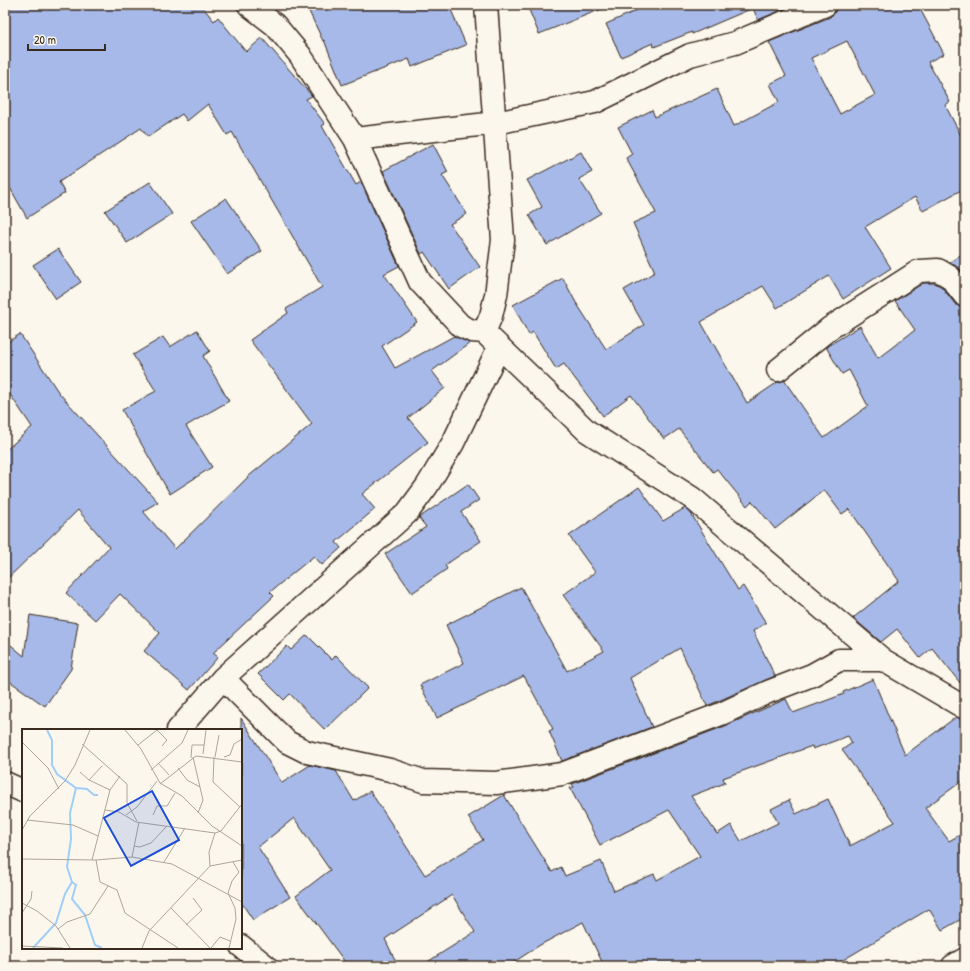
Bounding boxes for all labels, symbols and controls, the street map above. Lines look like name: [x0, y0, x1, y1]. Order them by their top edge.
scale bar: [28, 26, 105, 52]
text: 20 m: [34, 31, 56, 48]
inset map: [22, 729, 242, 949]

